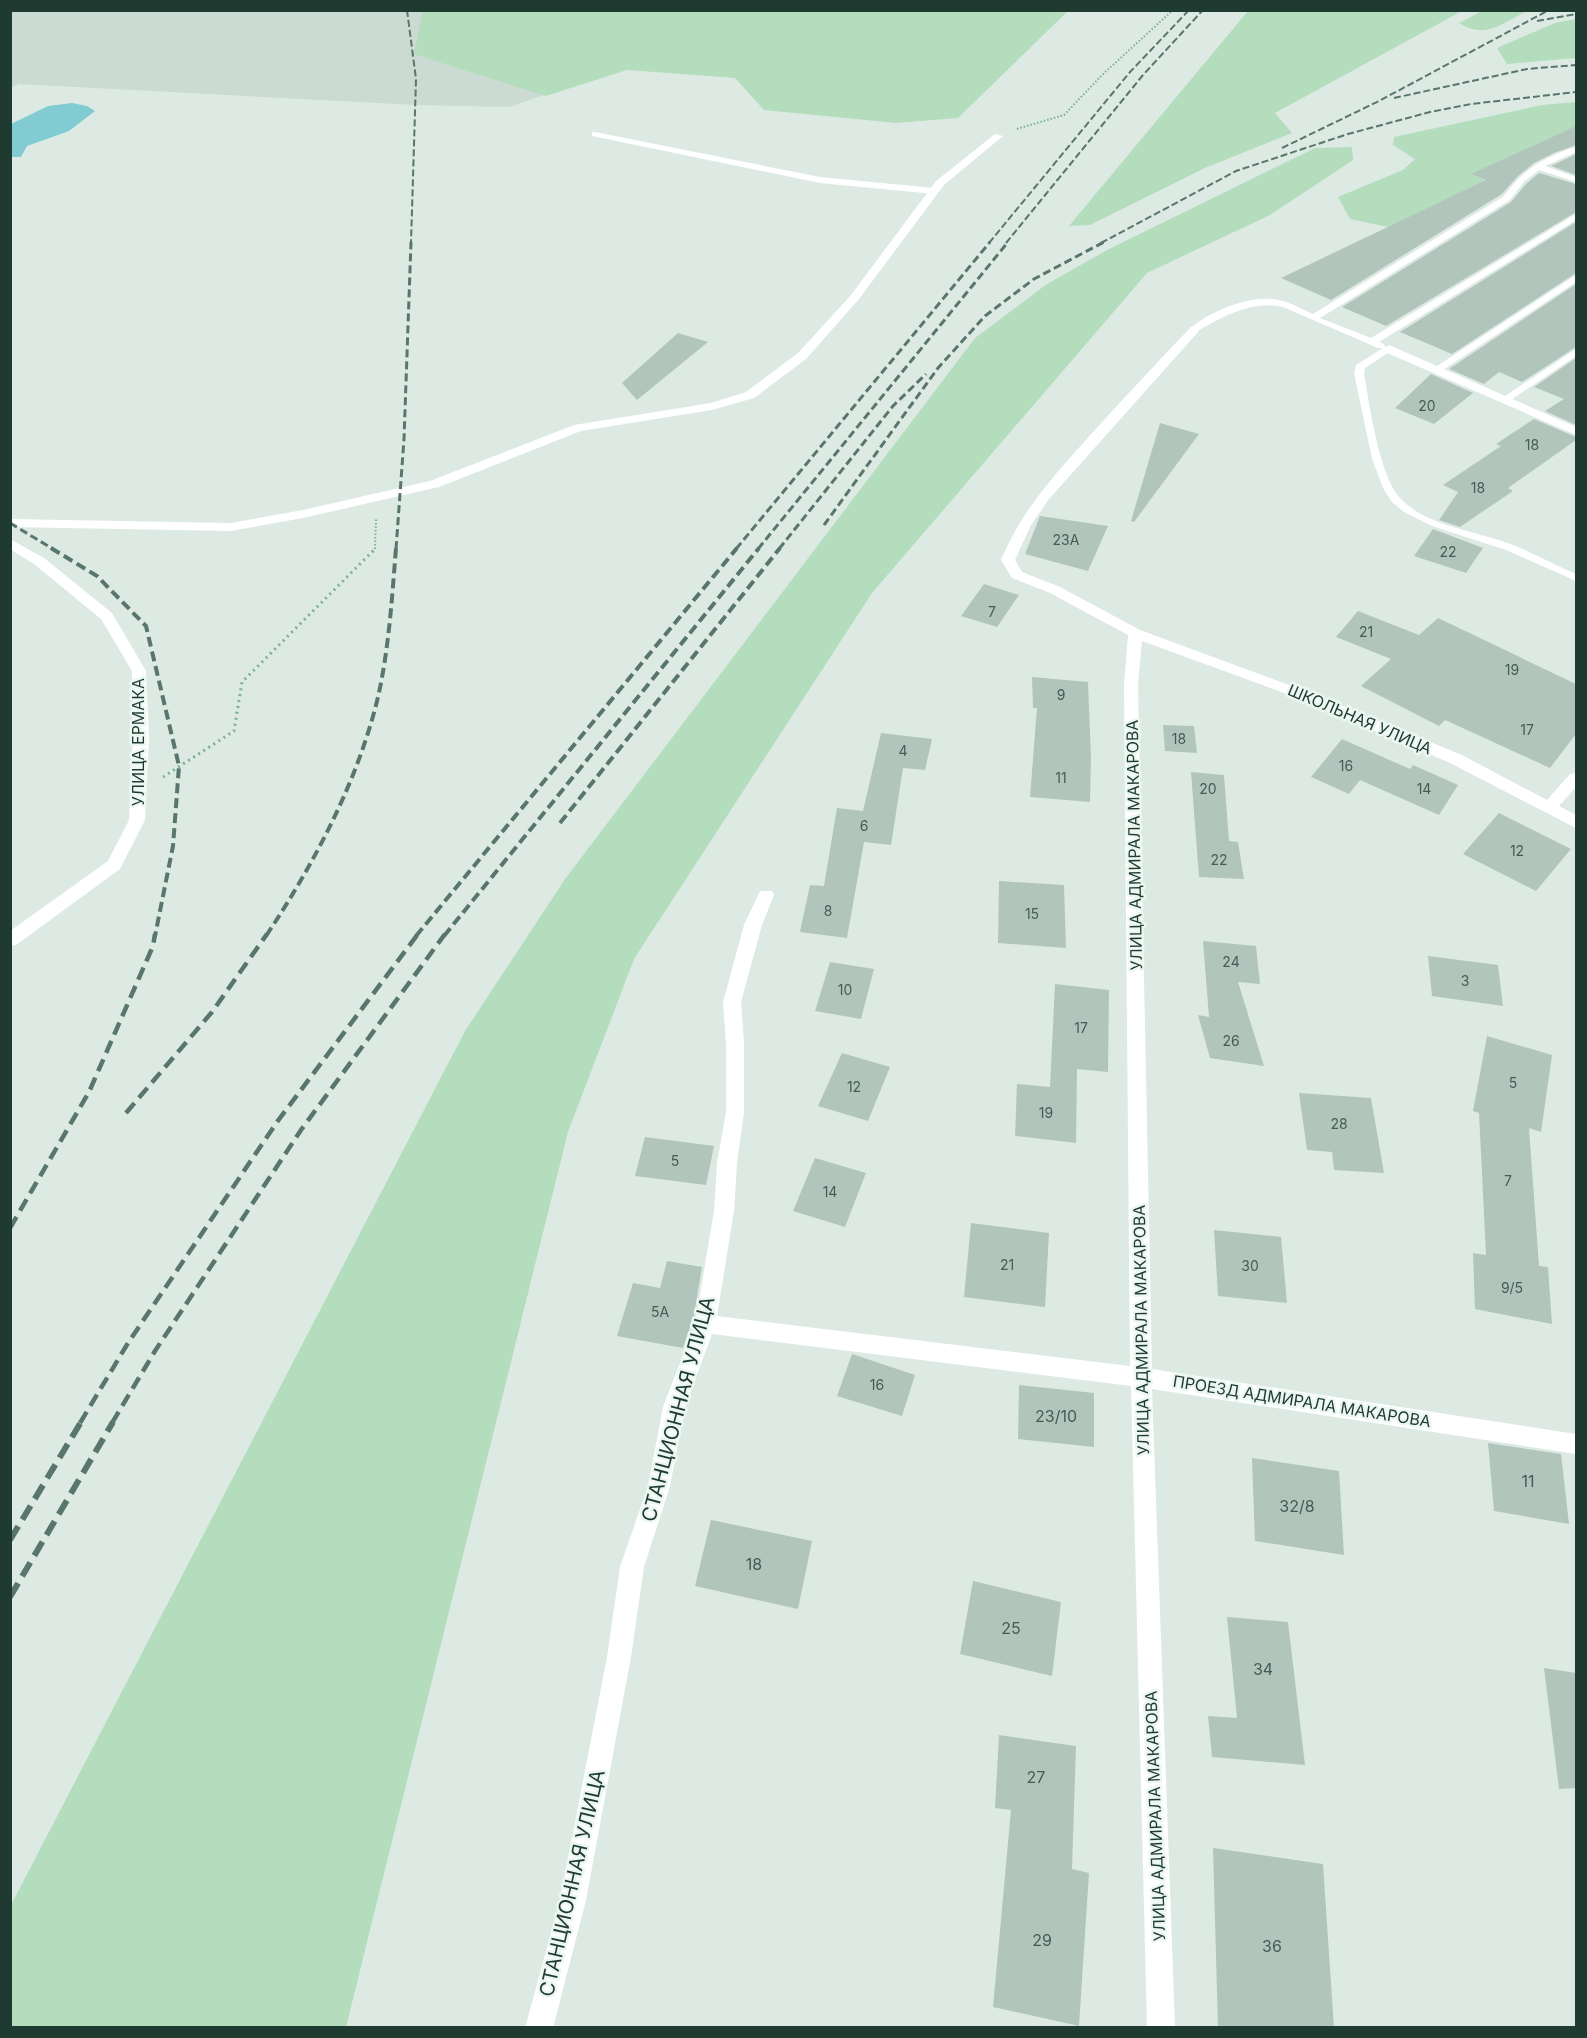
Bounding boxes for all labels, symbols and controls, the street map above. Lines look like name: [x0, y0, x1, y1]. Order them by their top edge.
house number: 20: [1418, 397, 1436, 414]
house number: 18: [1525, 436, 1539, 453]
house number: 18: [1471, 479, 1485, 496]
house number: 23А: [1053, 531, 1080, 548]
house number: 22: [1439, 543, 1457, 560]
house number: 7: [988, 603, 996, 620]
house number: 21: [1359, 623, 1373, 640]
house number: 19: [1505, 661, 1519, 678]
street label: УЛИЦА ЕРМАКА: [128, 678, 148, 806]
street label: ШКОЛЬНАЯ УЛИЦА: [1285, 680, 1435, 758]
house number: 9: [1057, 686, 1065, 703]
street label: УЛИЦА АДМИРАЛА МАКАРОВА: [1122, 720, 1146, 970]
house number: 17: [1520, 721, 1534, 738]
house number: 18: [1172, 730, 1186, 747]
house number: 4: [898, 742, 908, 759]
house number: 16: [1339, 757, 1353, 774]
house number: 11: [1055, 769, 1067, 786]
house number: 20: [1199, 780, 1217, 797]
house number: 14: [1417, 780, 1431, 797]
house number: 6: [860, 817, 868, 834]
house number: 12: [1510, 842, 1524, 859]
house number: 22: [1210, 851, 1228, 868]
house number: 8: [824, 902, 832, 919]
house number: 15: [1025, 905, 1039, 922]
house number: 24: [1222, 953, 1240, 970]
house number: 3: [1461, 972, 1469, 989]
house number: 10: [838, 981, 852, 998]
house number: 17: [1074, 1019, 1088, 1036]
house number: 26: [1222, 1032, 1240, 1049]
house number: 5: [1509, 1074, 1517, 1091]
house number: 12: [847, 1078, 861, 1095]
house number: 19: [1039, 1104, 1053, 1121]
house number: 28: [1330, 1115, 1348, 1132]
house number: 5: [671, 1152, 679, 1169]
house number: 7: [1504, 1172, 1512, 1189]
house number: 14: [823, 1183, 837, 1200]
street label: УЛИЦА АДМИРАЛА МАКАРОВА: [1129, 1205, 1153, 1455]
house number: 21: [1000, 1256, 1014, 1273]
house number: 30: [1241, 1257, 1259, 1274]
house number: 9/5: [1501, 1279, 1523, 1296]
street label: СТАНЦИОННАЯ УЛИЦА: [636, 1294, 720, 1524]
house number: 5А: [651, 1303, 669, 1320]
street label: ПРОЕЗД АДМИРАЛА МАКАРОВА: [1172, 1371, 1432, 1431]
house number: 16: [870, 1376, 884, 1393]
house number: 23/10: [1035, 1406, 1077, 1426]
house number: 11: [1521, 1471, 1535, 1491]
house number: 32/8: [1279, 1496, 1315, 1516]
house number: 18: [746, 1554, 762, 1574]
house number: 25: [1001, 1618, 1021, 1638]
house number: 34: [1253, 1659, 1273, 1679]
street label: УЛИЦА АДМИРАЛА МАКАРОВА: [1141, 1690, 1169, 1942]
street label: СТАНЦИОННАЯ УЛИЦА: [534, 1767, 610, 1999]
house number: 27: [1027, 1767, 1045, 1787]
house number: 29: [1032, 1930, 1052, 1950]
house number: 36: [1262, 1936, 1282, 1956]

